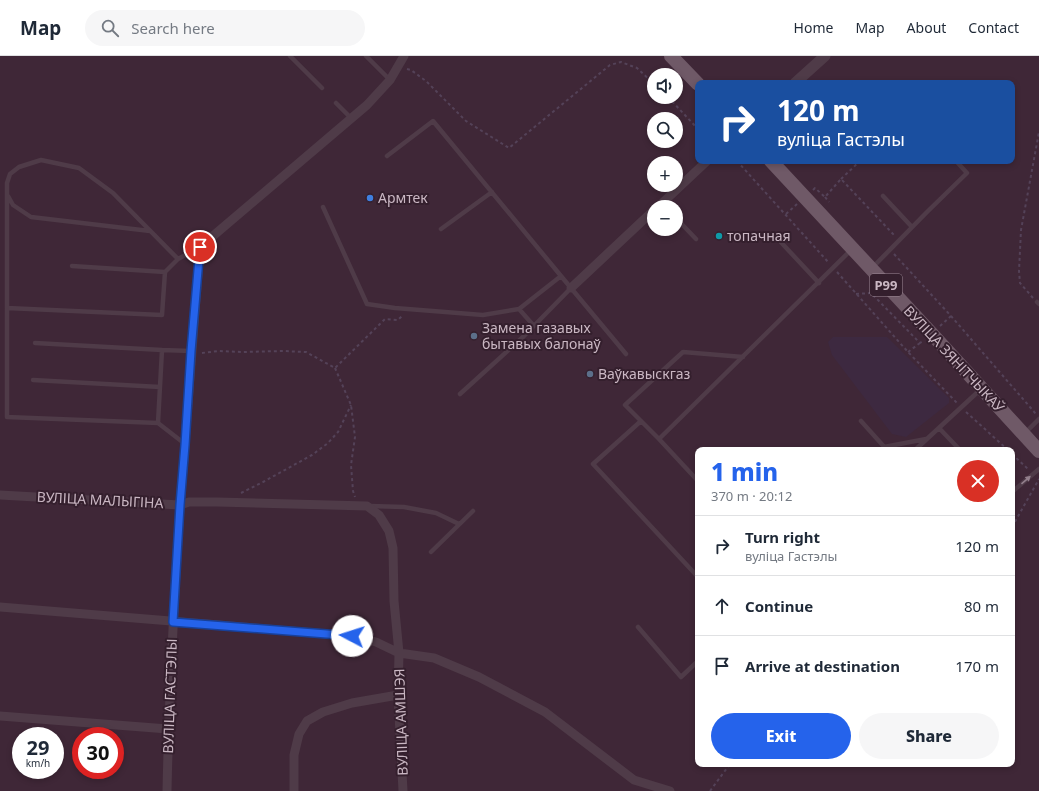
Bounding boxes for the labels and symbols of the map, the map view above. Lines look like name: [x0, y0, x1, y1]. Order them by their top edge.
place label: Армтек: [378, 188, 428, 207]
marker: Армтек: [365, 193, 375, 203]
place label: топачная: [727, 226, 791, 245]
pin: [183, 230, 217, 264]
marker: топачная: [714, 231, 724, 241]
road number: Р99: [870, 274, 902, 296]
street label: ВУЛІЦА ЗЯНІТЧЫКАЎ: [900, 301, 1009, 416]
place label: Замена газавых бытавых балонаў: [482, 318, 602, 353]
marker: Замена газавых бытавых балонаў: [469, 331, 479, 341]
place label: Ваўкавыскгаз: [598, 364, 691, 383]
marker: Ваўкавыскгаз: [585, 369, 595, 379]
one-way arrow: [1020, 476, 1031, 485]
street label: ВУЛІЦА МАЛЫГІНА: [36, 487, 164, 512]
position arrow: [331, 615, 373, 657]
street label: ВУЛІЦА ГАСТЭЛЫ: [158, 638, 181, 754]
street label: ВУЛІЦА АМШЭЯ: [389, 668, 412, 776]
speed limit sign: 30: [72, 727, 124, 779]

